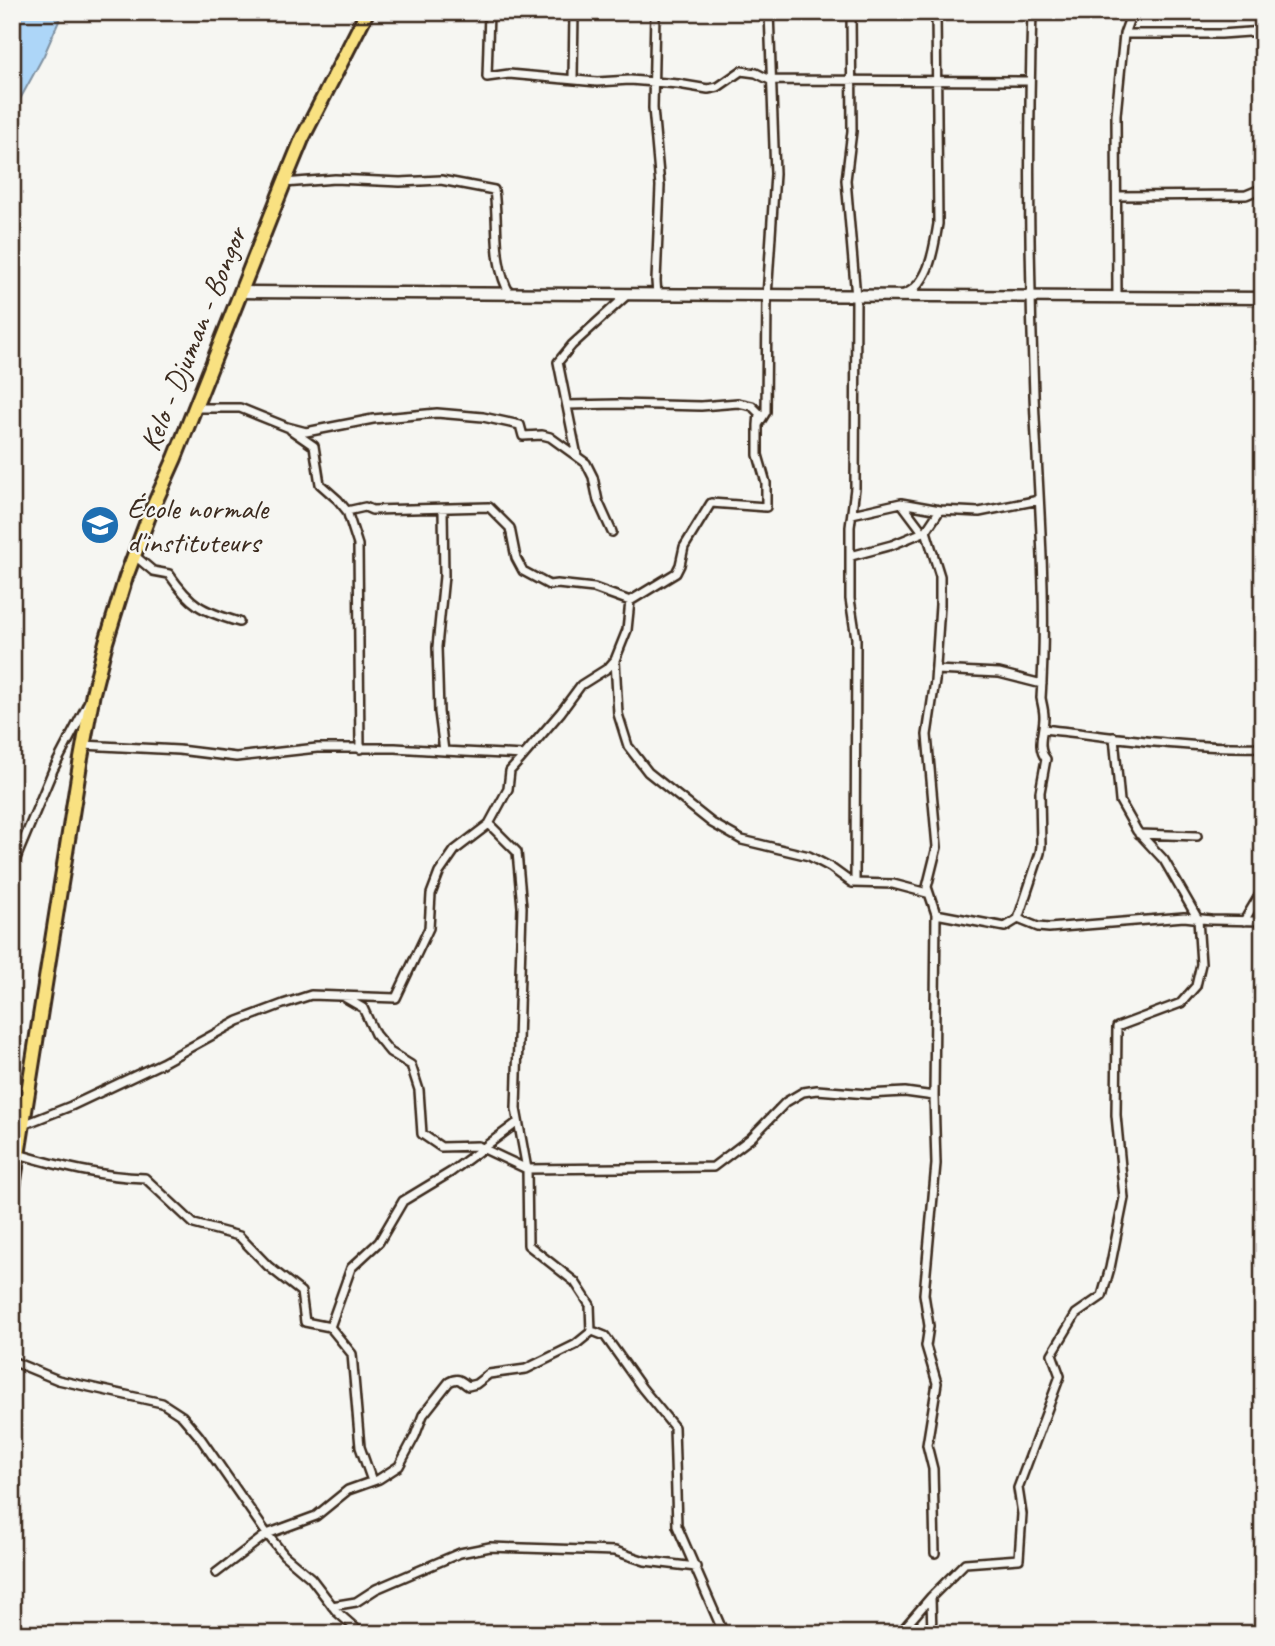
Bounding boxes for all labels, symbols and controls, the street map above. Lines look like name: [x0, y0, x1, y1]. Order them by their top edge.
street label: Kelo - Djuman - Bongor: [131, 219, 256, 456]
place label: École normale d'instituteurs: [127, 489, 270, 561]
school or university icon: École normale d'instituteurs: [79, 504, 121, 546]

